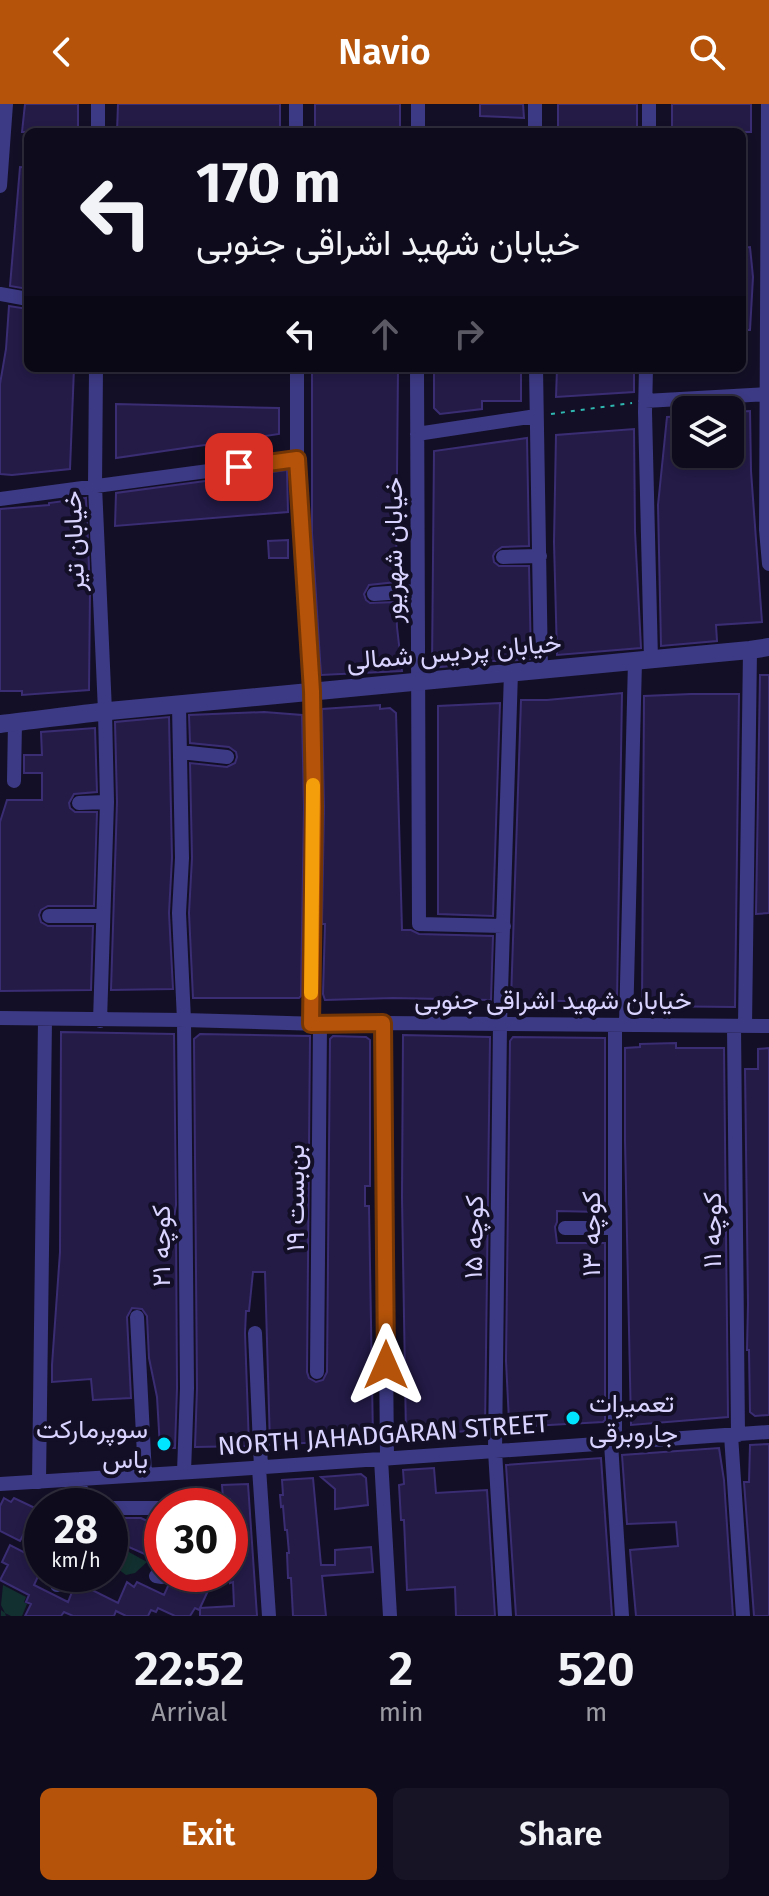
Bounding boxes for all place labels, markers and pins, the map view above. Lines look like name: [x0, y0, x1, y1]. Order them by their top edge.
pin: [205, 433, 273, 501]
place label: تعمیرات جاروبرقی: [589, 1388, 678, 1449]
marker: تعمیرات جاروبرقی: [564, 1409, 582, 1427]
place label: سوپرمارکت یاس: [36, 1414, 148, 1475]
marker: سوپرمارکت یاس: [155, 1435, 173, 1453]

